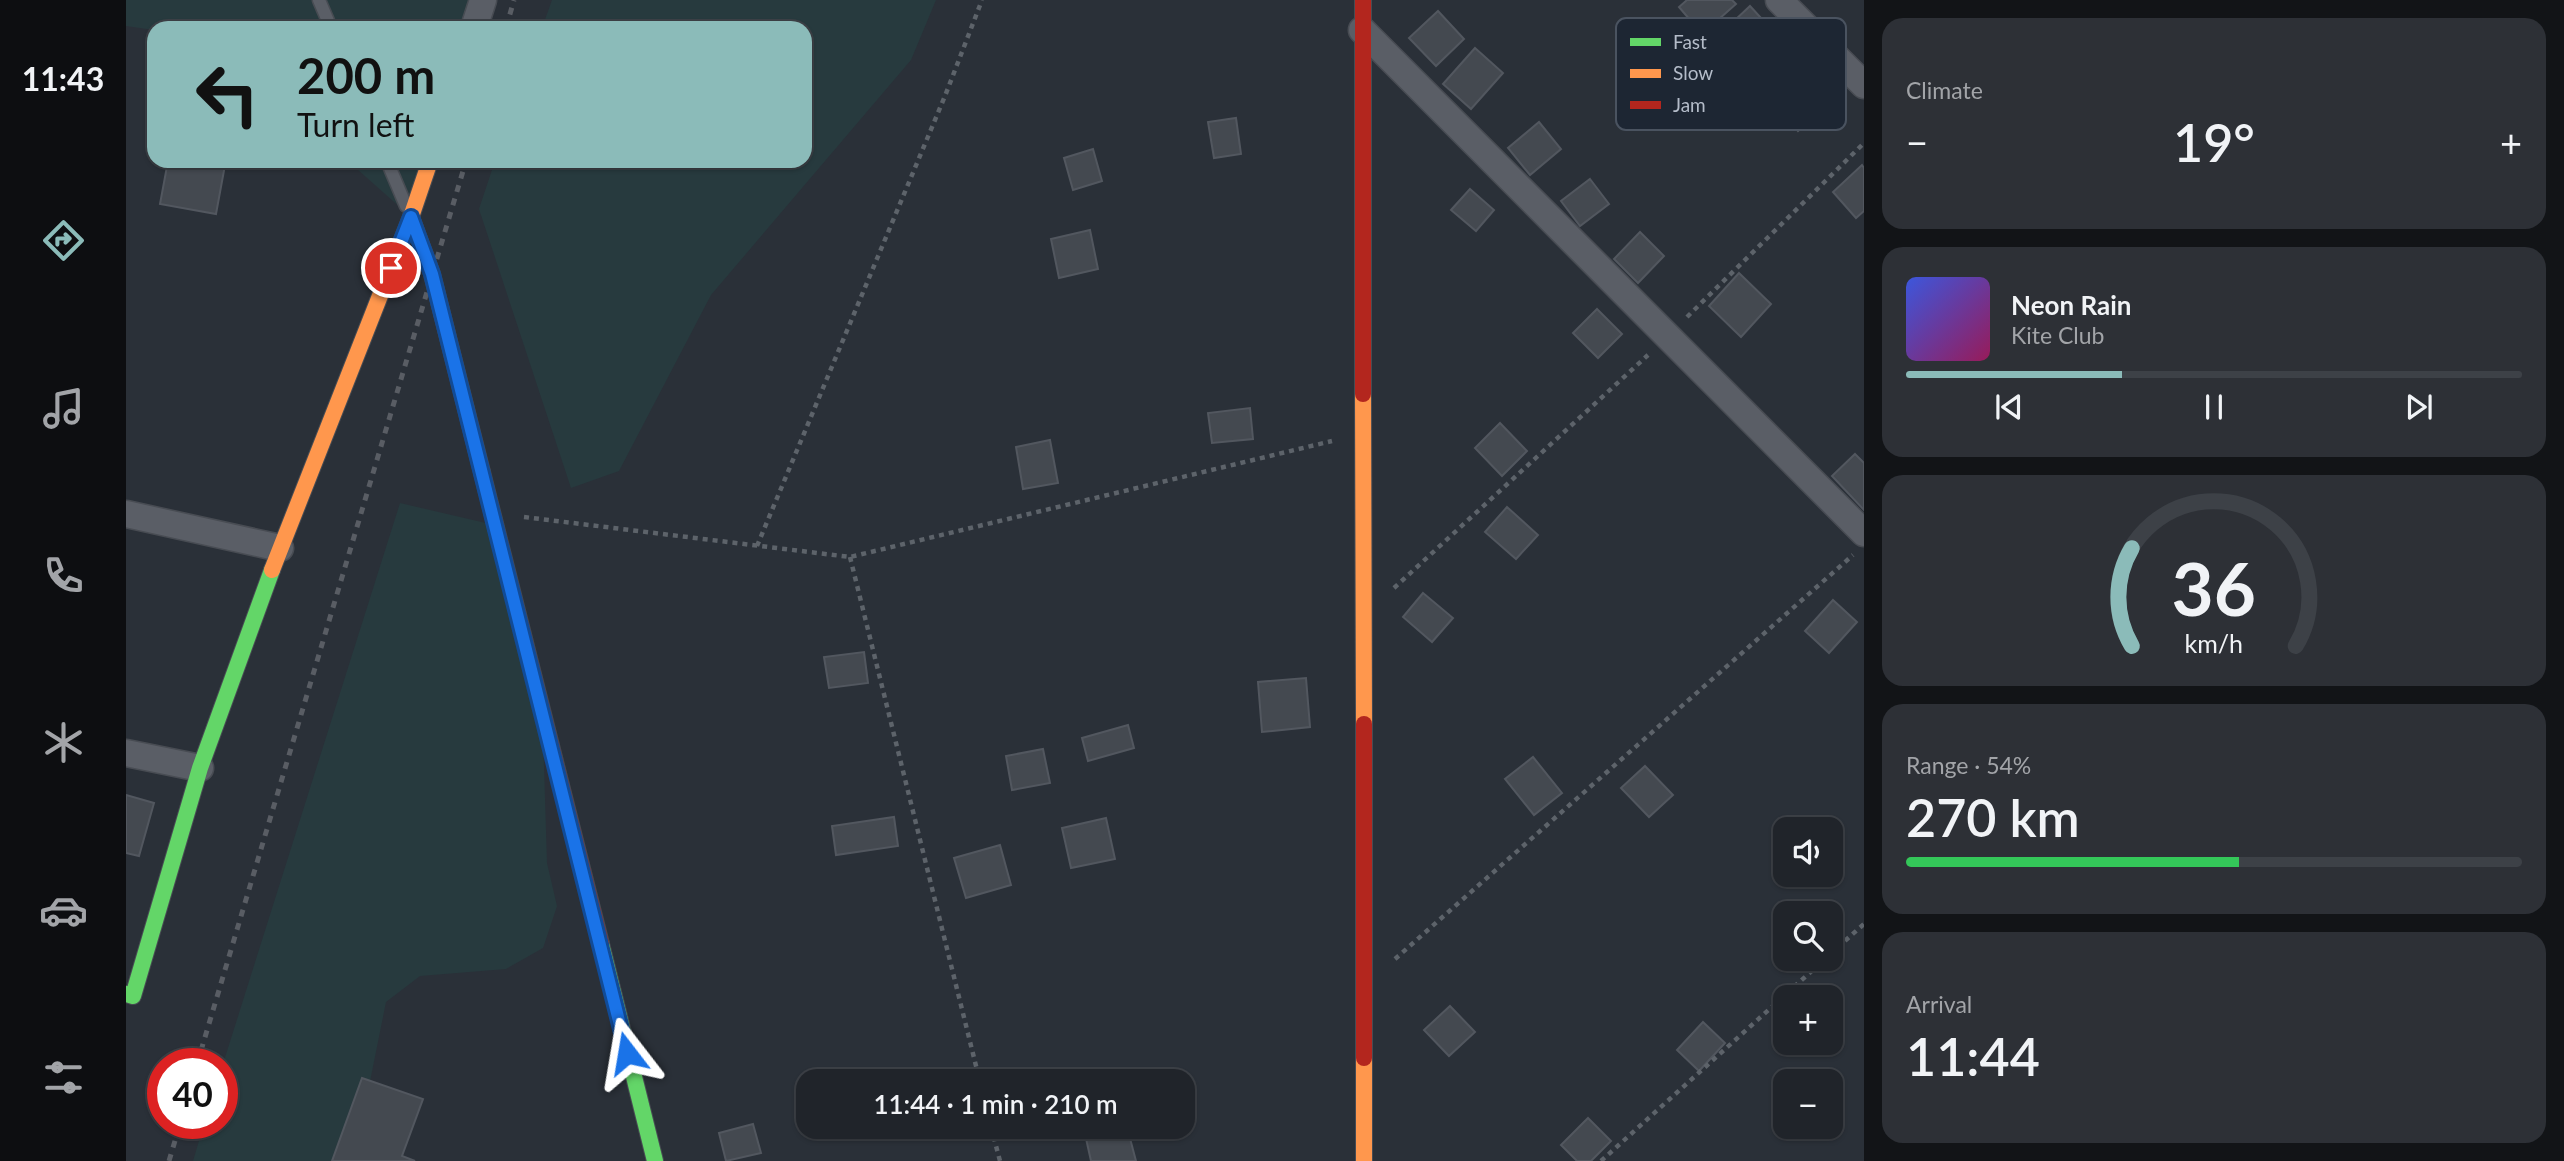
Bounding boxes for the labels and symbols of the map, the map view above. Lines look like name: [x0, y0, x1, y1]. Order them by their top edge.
legend: [1616, 18, 1846, 130]
text: Fast: [1673, 30, 1707, 53]
text: Slow: [1673, 61, 1713, 84]
text: Jam: [1673, 93, 1706, 116]
pin: [361, 238, 421, 298]
position arrow: [590, 1016, 664, 1090]
speed limit sign: 40: [147, 1048, 238, 1139]

